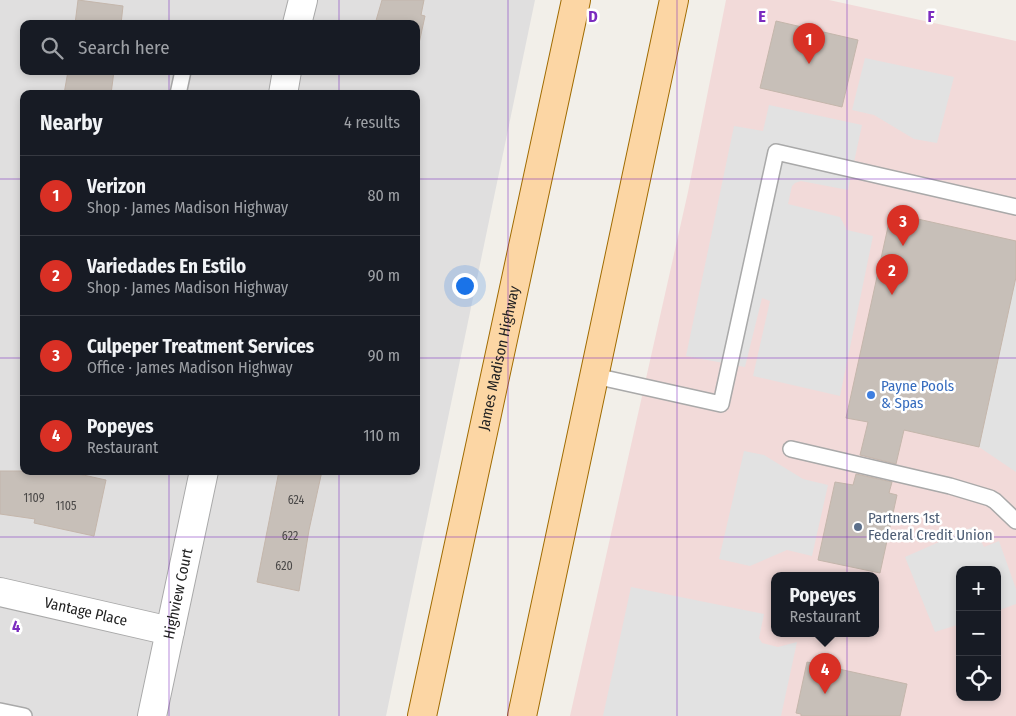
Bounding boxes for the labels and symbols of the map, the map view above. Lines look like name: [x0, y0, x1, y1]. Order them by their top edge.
text: D: [588, 7, 598, 26]
text: E: [758, 7, 766, 26]
text: F: [927, 7, 935, 26]
pin: 1: [793, 23, 825, 64]
pin: 3: [887, 205, 919, 246]
pin: 2: [876, 254, 908, 295]
your location: [452, 273, 478, 299]
street label: James Madison Highway: [475, 284, 523, 432]
place label: Payne Pools & Spas: [881, 377, 954, 412]
marker: Payne Pools & Spas: [865, 389, 877, 401]
house number: 1109: [23, 491, 45, 505]
house number: 624: [288, 493, 305, 507]
house number: 1105: [56, 499, 77, 513]
place label: Partners 1st Federal Credit Union: [868, 509, 993, 544]
marker: Partners 1st Federal Credit Union: [852, 521, 864, 533]
house number: 622: [282, 529, 298, 543]
street label: Highview Court: [160, 547, 196, 641]
house number: 620: [275, 559, 293, 573]
street label: Vantage Place: [43, 593, 129, 630]
text: 4: [12, 617, 20, 636]
pin: 4: [809, 653, 841, 694]

